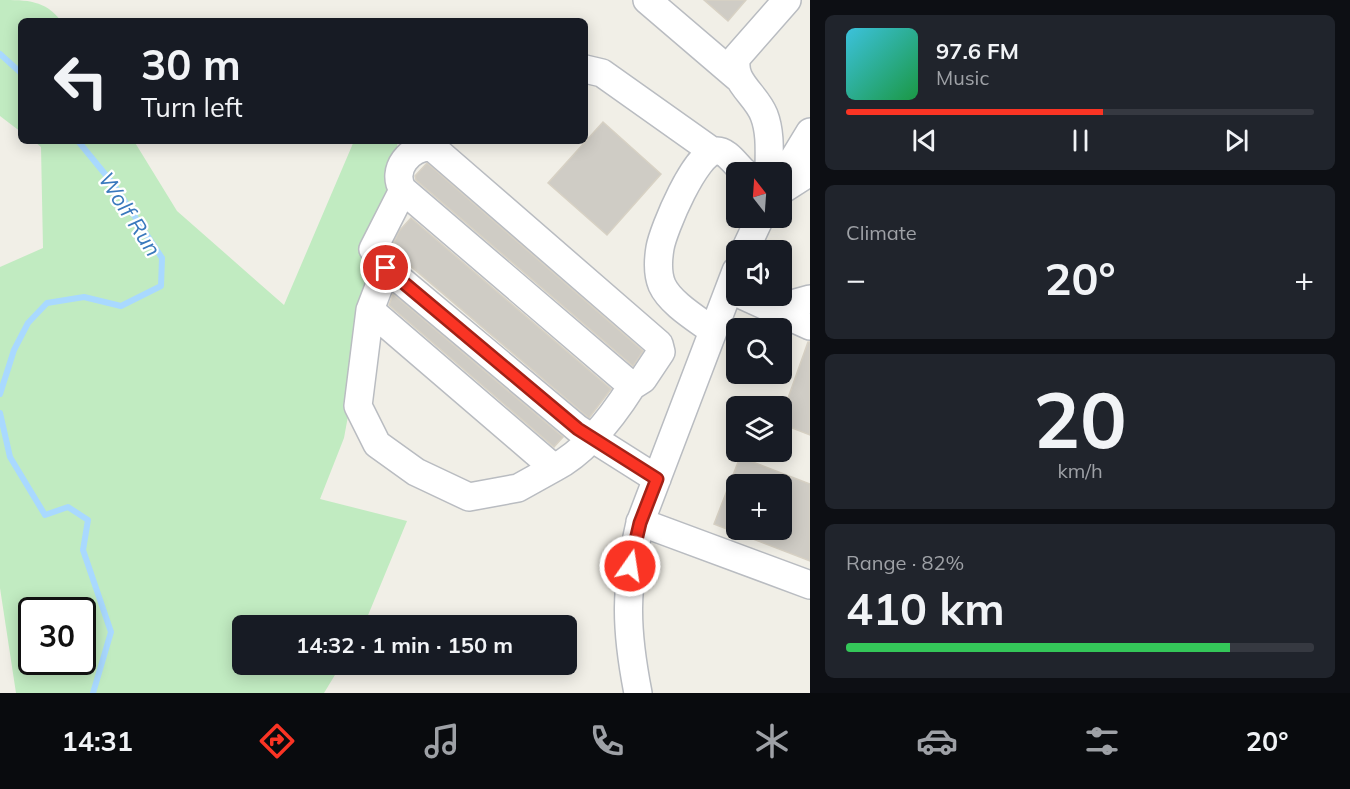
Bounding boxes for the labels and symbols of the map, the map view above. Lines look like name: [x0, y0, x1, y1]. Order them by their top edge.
north arrow: [726, 162, 792, 228]
water label: Wolf Run: [92, 167, 168, 261]
pin: [360, 242, 411, 293]
position arrow: [598, 534, 662, 598]
speed limit sign: 30: [18, 597, 96, 675]

